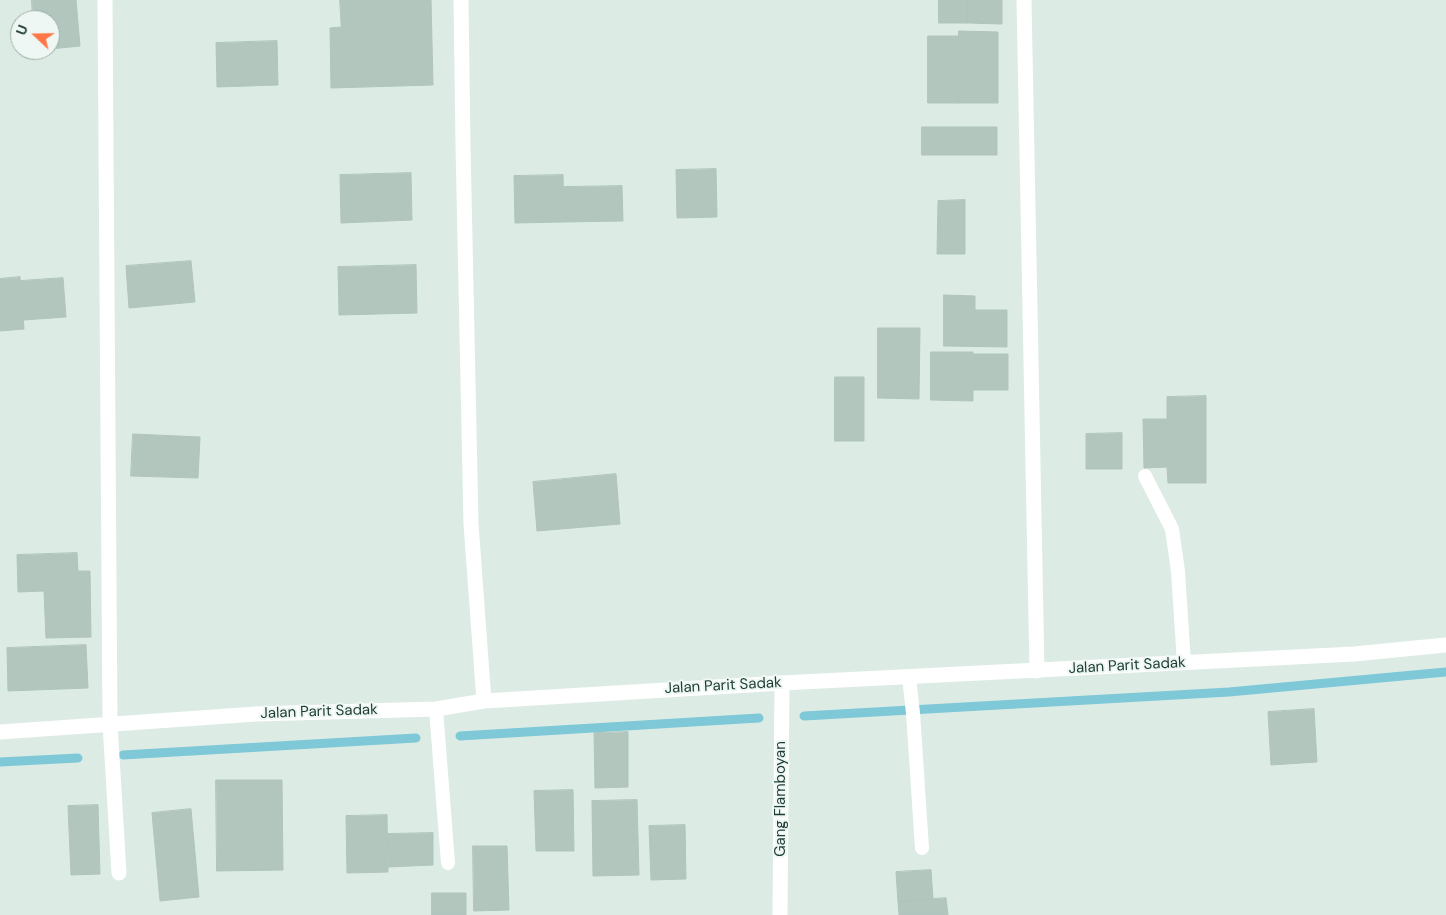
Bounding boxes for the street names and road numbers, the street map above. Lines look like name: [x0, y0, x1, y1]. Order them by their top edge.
street label: Jalan Parit Sadak: [1068, 654, 1186, 678]
street label: Jalan Parit Sadak: [664, 674, 782, 698]
street label: Jalan Parit Sadak: [260, 701, 378, 723]
street label: Gang Flamboyan: [772, 741, 790, 857]

